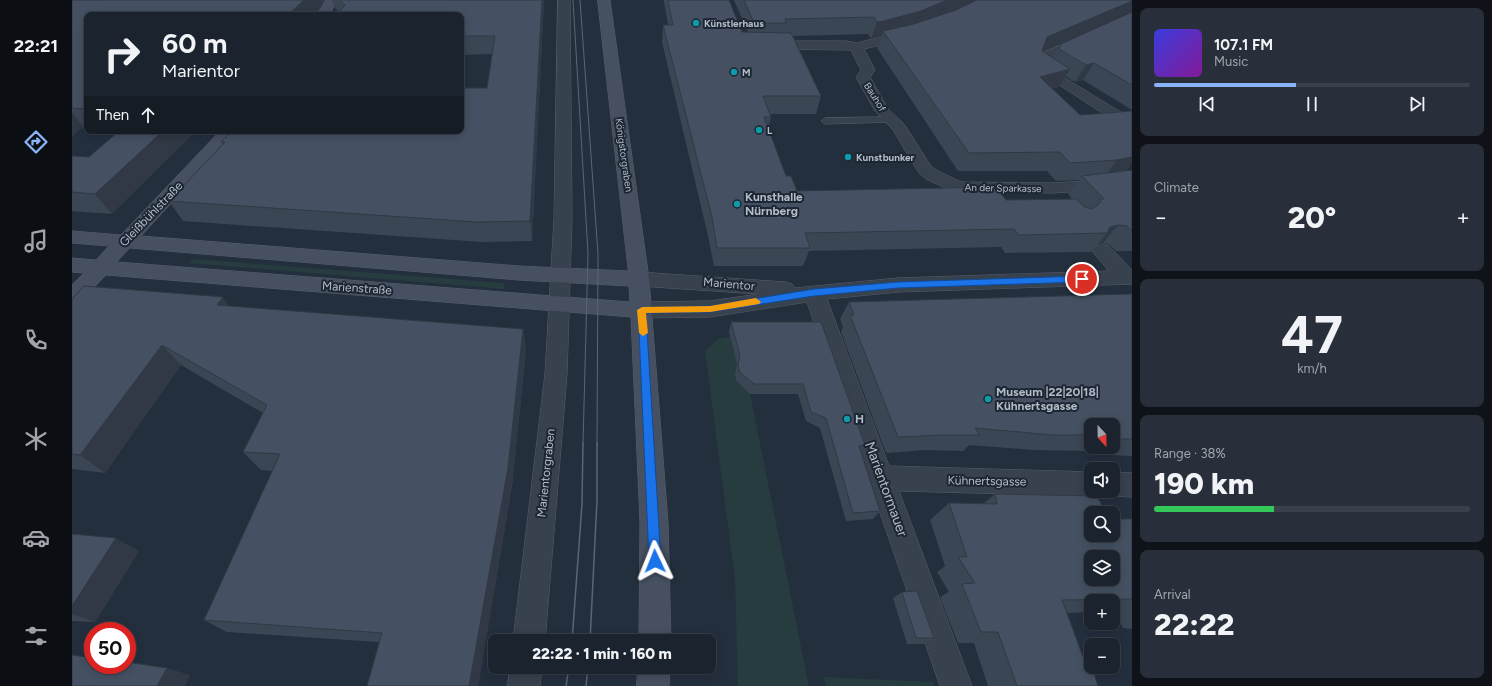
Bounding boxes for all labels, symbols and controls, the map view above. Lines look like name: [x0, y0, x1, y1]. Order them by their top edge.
place label: Künstlerhaus: [704, 17, 764, 30]
marker: Künstlerhaus: [691, 18, 701, 28]
text: 60 m: [162, 26, 227, 60]
icon: right: [96, 28, 148, 80]
text: 22:21: [14, 35, 58, 57]
text: 107.1 FM: [1214, 36, 1273, 54]
text: Music: [1214, 54, 1248, 69]
text: Marientor: [162, 60, 240, 82]
place label: M: [742, 66, 751, 79]
marker: M: [729, 67, 739, 77]
street label: Bauhof: [861, 80, 889, 114]
icon: previous: [1196, 93, 1218, 115]
icon: pause: [1301, 93, 1323, 115]
icon: next: [1406, 93, 1428, 115]
icon: ahead: [137, 104, 159, 126]
text: Then: [96, 106, 129, 124]
street label: Königstorgraben: [612, 117, 636, 193]
place label: L: [767, 124, 773, 137]
marker: L: [754, 125, 764, 135]
icon: directions: [22, 128, 50, 156]
place label: Kunstbunker: [856, 151, 915, 164]
marker: Kunstbunker: [843, 152, 853, 162]
street label: Gleißbühlstraße: [117, 178, 186, 249]
text: Climate: [1154, 180, 1199, 195]
street label: An der Sparkasse: [964, 181, 1042, 195]
place label: Kunsthalle Nürnberg: [745, 190, 803, 218]
marker: Kunsthalle Nürnberg: [732, 199, 742, 209]
text: 20°: [1288, 199, 1336, 236]
text: −: [1154, 204, 1168, 231]
text: +: [1456, 204, 1470, 231]
icon: music: [22, 227, 50, 255]
pin: [1065, 262, 1099, 296]
icon: arrive: [1071, 268, 1093, 290]
street label: Marientor: [703, 275, 755, 293]
street label: Marienstraße: [322, 279, 393, 297]
text: 47: [1281, 304, 1343, 366]
icon: phone: [22, 326, 50, 354]
text: km/h: [1297, 361, 1327, 376]
place label: Museum |22|20|18| Kühnertsgasse: [996, 385, 1099, 413]
marker: Museum |22|20|18| Kühnertsgasse: [983, 394, 993, 404]
place label: H: [855, 412, 864, 426]
marker: H: [842, 414, 852, 424]
north arrow: [1084, 418, 1120, 454]
map controls: [1084, 418, 1120, 674]
icon: climate: [22, 425, 50, 453]
street label: Marientorgraben: [534, 428, 558, 518]
street label: Marientormauer: [861, 439, 911, 539]
text: Range · 38%: [1154, 446, 1226, 461]
button: sound: [1084, 462, 1120, 498]
text: 190 km: [1154, 465, 1254, 502]
street label: Kühnertsgasse: [947, 473, 1027, 489]
button: search: [1084, 506, 1120, 542]
icon: car: [22, 524, 50, 552]
position arrow: [634, 540, 676, 582]
button: layers: [1084, 550, 1120, 586]
text: Arrival: [1154, 587, 1191, 602]
button: +: [1084, 594, 1120, 630]
text: 22:22: [1154, 606, 1234, 643]
icon: filters: [22, 622, 50, 650]
speed limit sign: 50: [84, 622, 136, 674]
button: −: [1084, 638, 1120, 674]
text: 22:22 · 1 min · 160 m: [532, 645, 672, 663]

